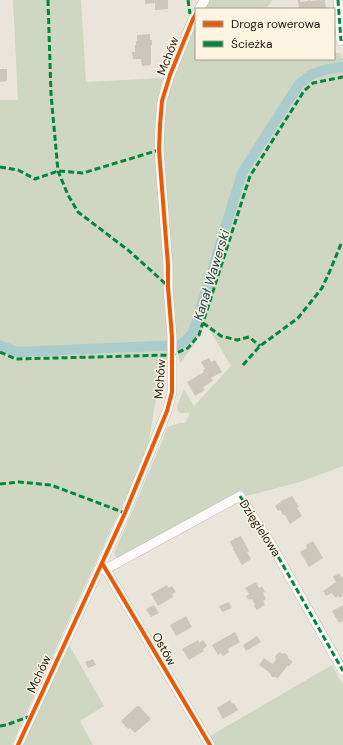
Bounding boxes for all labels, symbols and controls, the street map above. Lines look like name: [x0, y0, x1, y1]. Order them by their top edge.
legend: [195, 8, 335, 60]
text: Droga rowerowa: [231, 16, 320, 32]
street label: Mchów: [153, 35, 183, 77]
text: Ścieżka: [231, 36, 273, 52]
water label: Kanał Wawerski: [190, 227, 234, 322]
street label: Mchów: [151, 359, 169, 399]
street label: Dzięgielowa: [236, 496, 284, 560]
street label: Ostów: [148, 630, 180, 668]
street label: Mchów: [23, 653, 55, 695]

